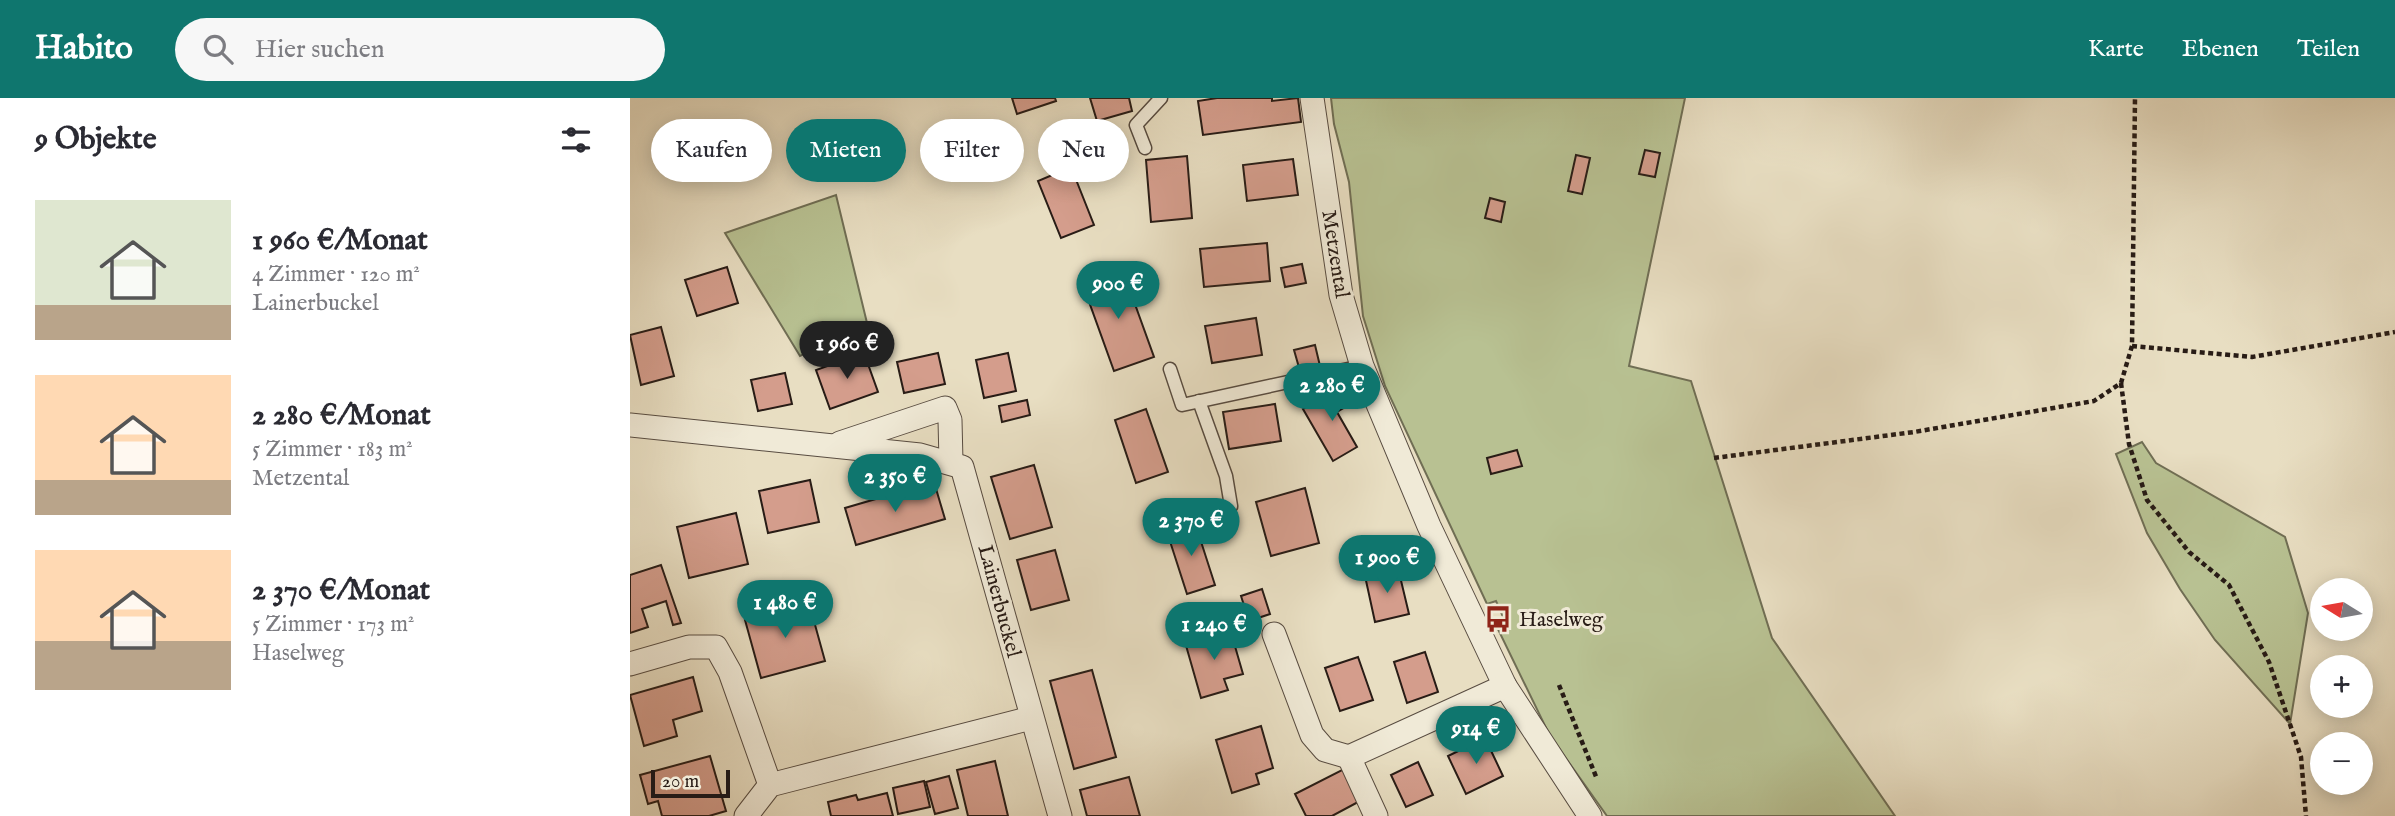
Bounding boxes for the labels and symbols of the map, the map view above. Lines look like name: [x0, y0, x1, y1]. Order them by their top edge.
street label: Metzental: [1314, 208, 1355, 301]
pin: 900 €: [1069, 262, 1167, 321]
pin: 1 960 €: [782, 322, 912, 381]
pin: 2 280 €: [1267, 364, 1397, 423]
pin: 2 350 €: [830, 454, 960, 514]
pin: 2 370 €: [1126, 498, 1256, 558]
pin: 1 900 €: [1322, 536, 1452, 595]
street label: Lainerbuckel: [971, 542, 1027, 661]
north arrow: [2310, 578, 2373, 640]
pin: 1 480 €: [720, 580, 850, 640]
pin: 1 240 €: [1149, 602, 1279, 662]
bus stop icon: Haselweg: [1483, 604, 1513, 634]
place label: Haselweg: [1519, 607, 1604, 634]
pin: 914 €: [1427, 706, 1525, 766]
scale bar: [651, 767, 730, 799]

